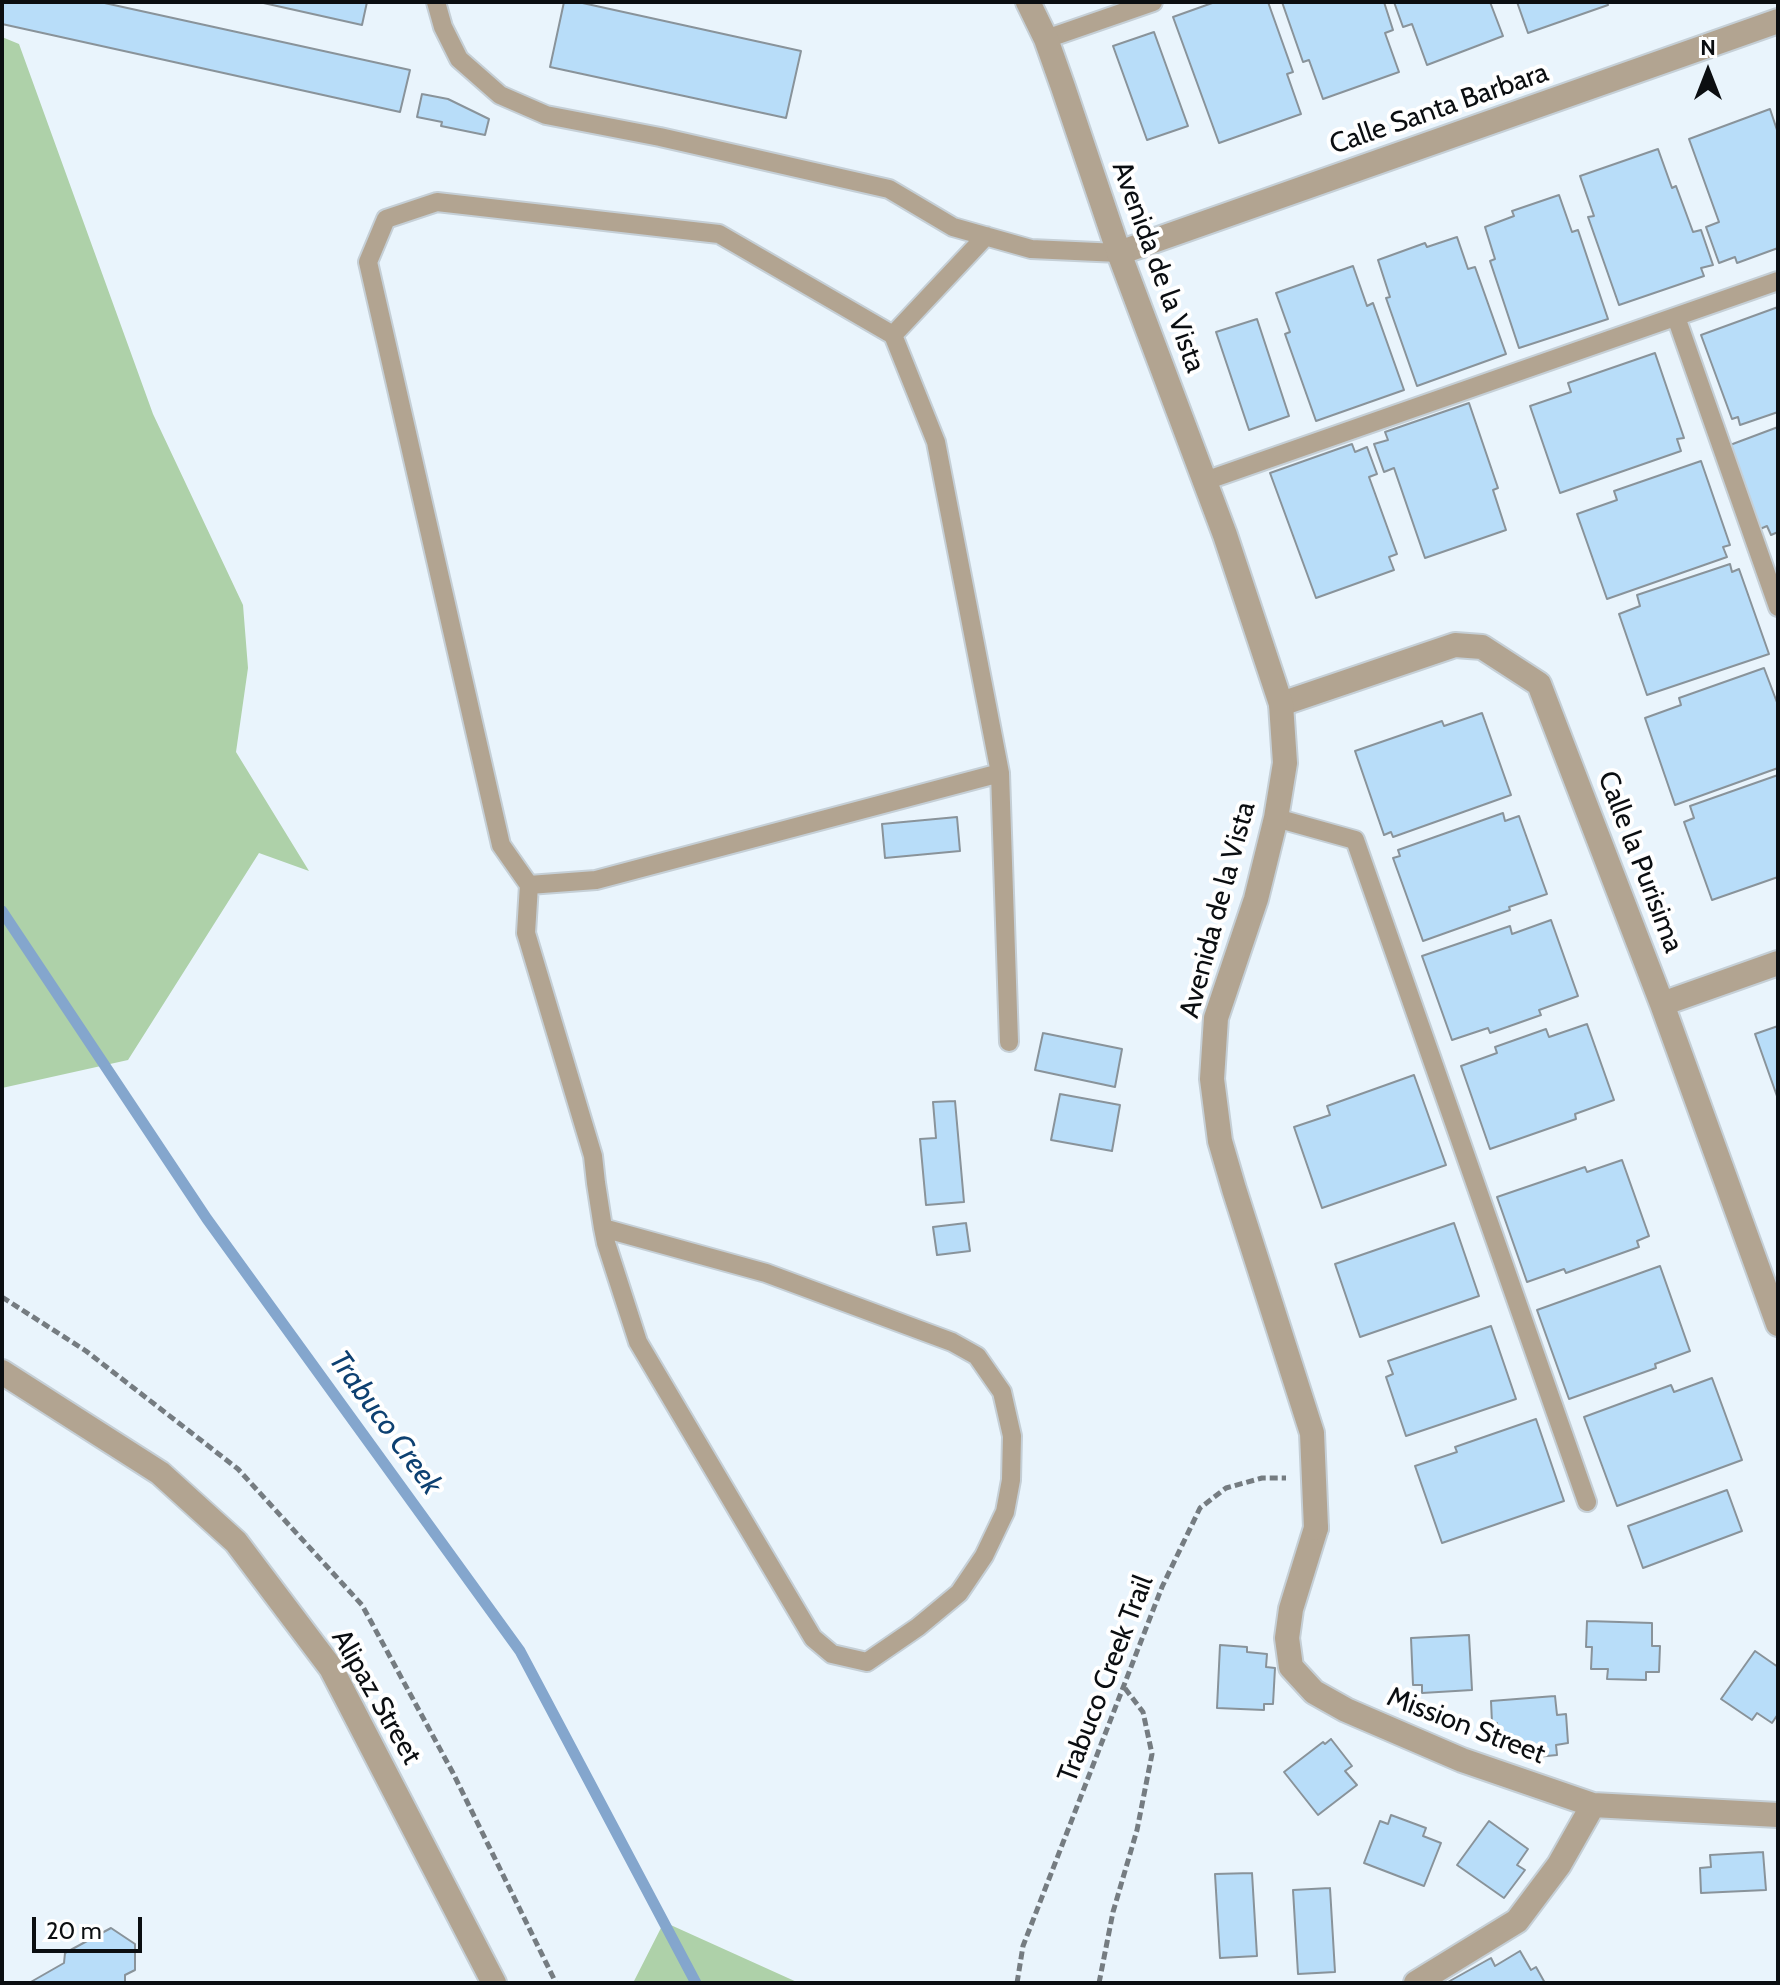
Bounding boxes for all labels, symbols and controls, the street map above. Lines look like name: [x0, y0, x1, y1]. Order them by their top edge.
north arrow: [1668, 32, 1748, 112]
text: N: [1700, 34, 1716, 61]
street label: Calle Santa Barbara: [1325, 56, 1553, 162]
street label: Avenida de la Vista: [1104, 157, 1212, 377]
street label: Calle la Purisima: [1590, 767, 1690, 957]
street label: Avenida de la Vista: [1173, 798, 1263, 1022]
water label: Trabuco Creek: [321, 1344, 449, 1502]
street label: Trabuco Creek Trail: [1051, 1571, 1161, 1787]
street label: Alipaz Street: [324, 1624, 428, 1770]
street label: Mission Street: [1382, 1680, 1550, 1772]
scale bar: [36, 1901, 146, 1951]
text: 20 m: [46, 1916, 102, 1945]

